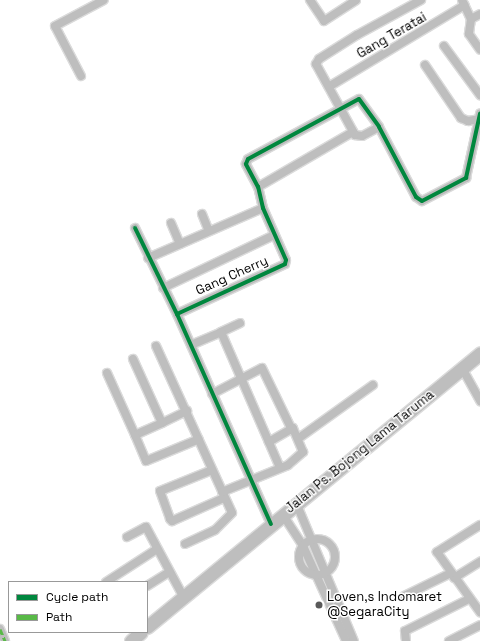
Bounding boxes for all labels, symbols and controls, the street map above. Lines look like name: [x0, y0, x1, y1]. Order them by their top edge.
street label: Gang Teratai: [354, 10, 430, 62]
street label: Gang Cherry: [193, 253, 271, 299]
street label: Jalan Ps. Bojong Lama Taruma: [282, 387, 438, 517]
legend: [8, 581, 148, 633]
text: Cycle path: [46, 589, 108, 605]
place label: Loven,s Indomaret @SegaraCity: [327, 590, 442, 621]
marker: Loven,s Indomaret @SegaraCity: [314, 600, 324, 610]
text: Path: [46, 609, 72, 625]

